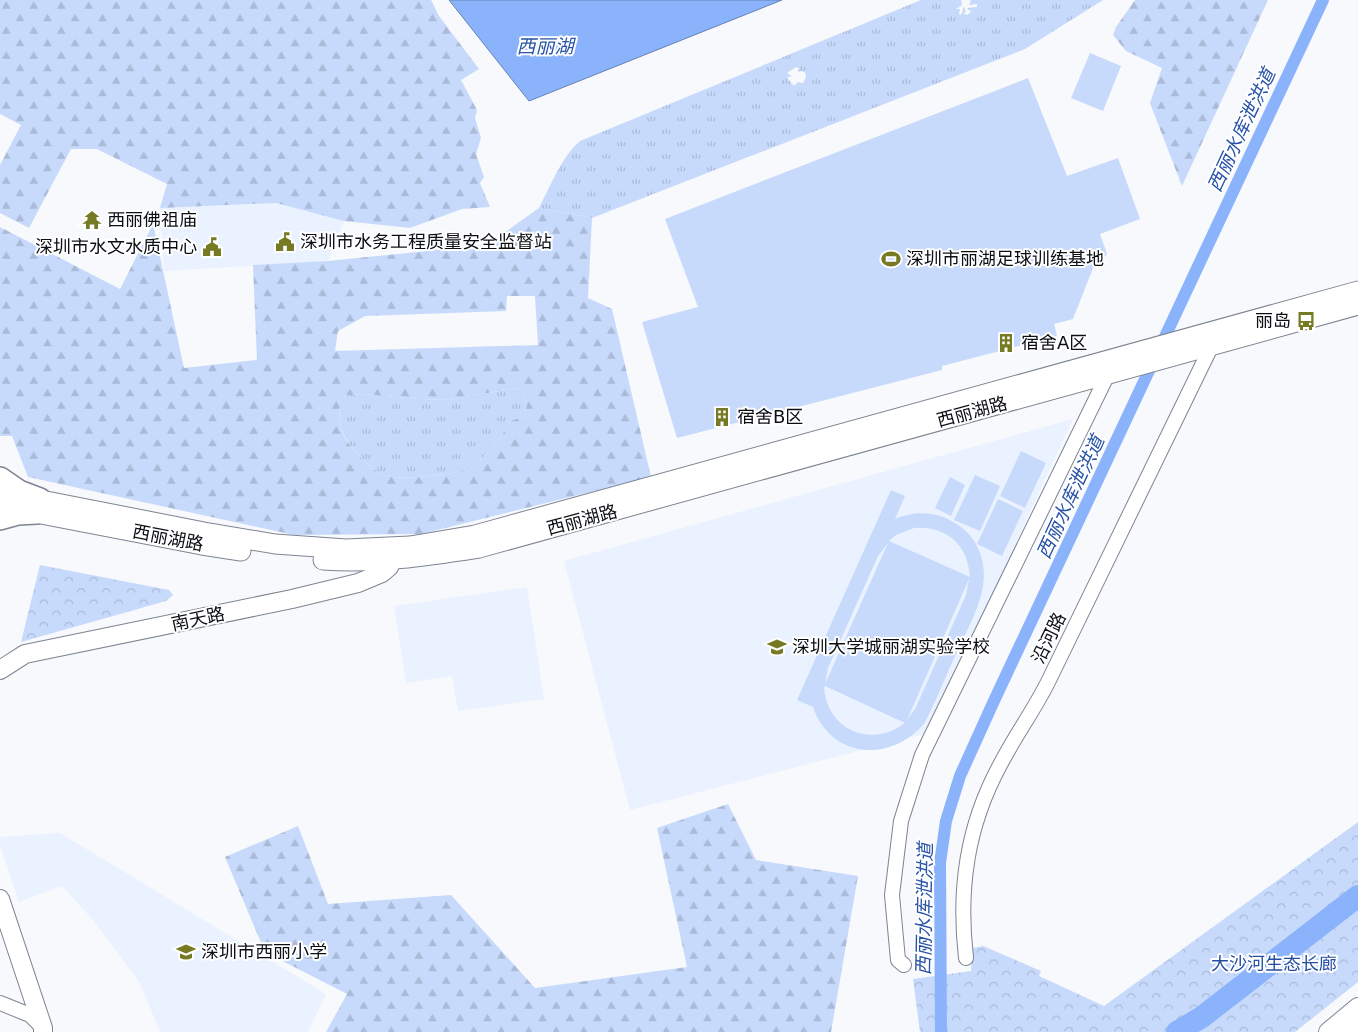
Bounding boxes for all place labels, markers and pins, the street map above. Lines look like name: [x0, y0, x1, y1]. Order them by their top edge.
temple icon: 西丽佛祖庙: [81, 209, 103, 231]
place label: 西丽佛祖庙: [107, 209, 197, 230]
public building icon: 深圳市水务工程质量安全监督站: [274, 231, 296, 253]
place label: 深圳市水务工程质量安全监督站: [300, 231, 552, 252]
place label: 深圳市水文水质中心: [35, 236, 197, 257]
public building icon: 深圳市水文水质中心: [201, 236, 223, 258]
sports icon: 深圳市丽湖足球训练基地: [880, 248, 902, 270]
place label: 深圳市丽湖足球训练基地: [906, 248, 1104, 269]
place label: 丽岛: [1255, 310, 1291, 331]
bus stop icon: 丽岛: [1295, 310, 1317, 332]
building icon: 宿舍A区: [995, 332, 1017, 354]
place label: 宿舍A区: [1021, 332, 1087, 353]
building icon: 宿舍B区: [711, 406, 733, 428]
place label: 宿舍B区: [737, 406, 803, 427]
school or university icon: 深圳大学城丽湖实验学校: [766, 636, 788, 658]
place label: 深圳大学城丽湖实验学校: [792, 636, 990, 657]
school or university icon: 深圳市西丽小学: [175, 941, 197, 963]
place label: 深圳市西丽小学: [201, 941, 327, 962]

